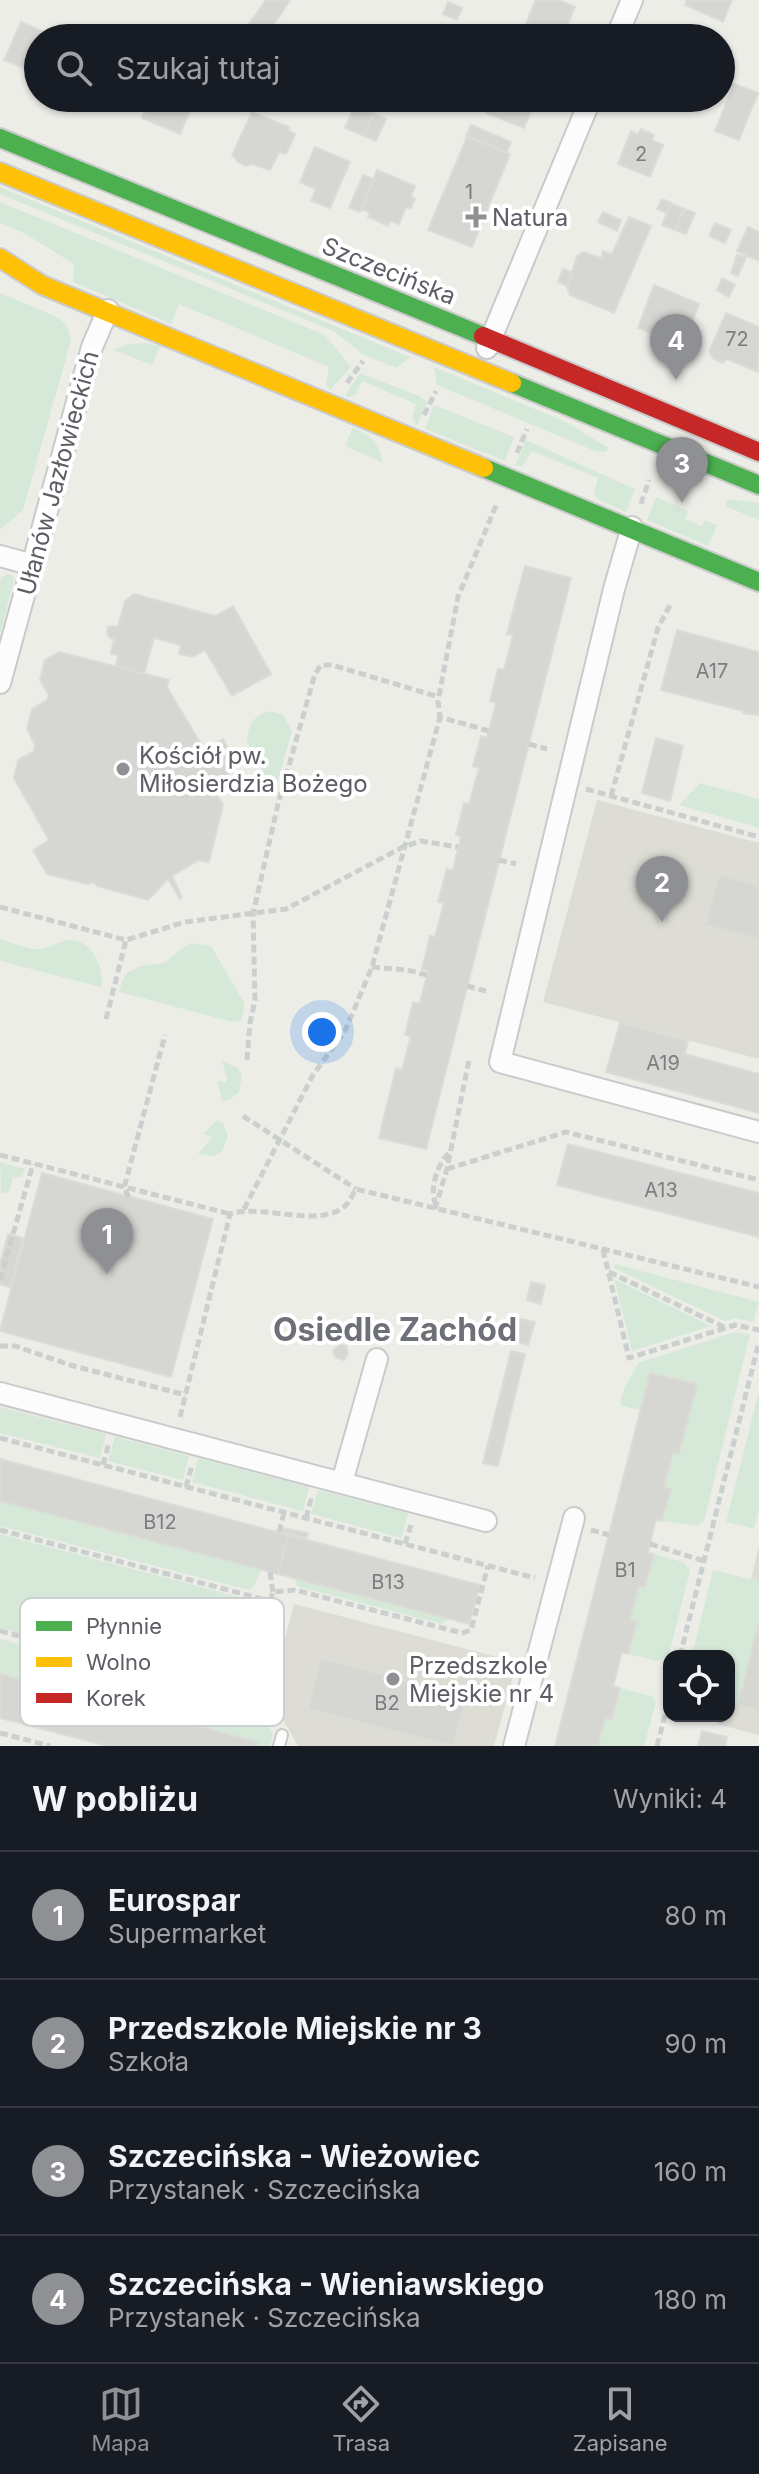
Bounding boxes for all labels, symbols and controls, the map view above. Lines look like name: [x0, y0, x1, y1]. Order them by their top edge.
search box: [24, 24, 735, 112]
icon: search: [52, 46, 96, 90]
text: Szukaj tutaj: [116, 50, 280, 86]
house number: 2: [635, 142, 647, 166]
house number: 1: [465, 180, 473, 204]
place label: Natura: [492, 203, 568, 232]
marker: Natura: [467, 208, 485, 226]
street label: Szczecińska: [318, 231, 460, 311]
pin: 4: [650, 314, 702, 380]
house number: 72: [725, 327, 749, 351]
street label: Ułanów Jazłowieckich: [11, 348, 105, 598]
pin: 3: [656, 437, 708, 503]
house number: A17: [696, 659, 728, 683]
place label: Kościół pw. Miłosierdzia Bożego: [139, 741, 368, 798]
marker: Kościół pw. Miłosierdzia Bożego: [114, 760, 132, 778]
pin: 2: [636, 856, 688, 922]
your location: [302, 1012, 342, 1052]
house number: A19: [646, 1051, 680, 1075]
house number: A13: [644, 1178, 678, 1202]
pin: 1: [81, 1208, 133, 1274]
district label: Osiedle Zachód: [273, 1310, 517, 1349]
house number: B12: [143, 1510, 177, 1534]
house number: B1: [614, 1558, 636, 1582]
house number: B13: [371, 1570, 405, 1594]
legend: [20, 1598, 284, 1726]
text: Płynnie: [86, 1613, 162, 1639]
text: Wolno: [86, 1649, 151, 1675]
map controls: [663, 1650, 735, 1722]
button: locate: [663, 1650, 735, 1722]
place label: Przedszkole Miejskie nr 4: [409, 1651, 554, 1708]
marker: Przedszkole Miejskie nr 4: [384, 1670, 402, 1688]
text: Korek: [86, 1685, 146, 1711]
house number: B2: [374, 1691, 400, 1715]
text: W pobliżu: [32, 1778, 198, 1819]
text: Wyniki: 4: [613, 1783, 727, 1814]
text: Eurospar: [108, 1882, 240, 1918]
text: 1: [52, 1900, 64, 1931]
text: 80 m: [664, 1900, 727, 1931]
text: Supermarket: [108, 1918, 266, 1949]
text: Przedszkole Miejskie nr 3: [108, 2010, 482, 2046]
text: 2: [50, 2028, 66, 2059]
text: 90 m: [664, 2028, 727, 2059]
text: Szkoła: [108, 2046, 189, 2077]
text: Szczecińska - Wieżowiec: [108, 2138, 480, 2174]
text: 3: [50, 2156, 66, 2187]
text: 160 m: [654, 2156, 727, 2187]
text: Przystanek · Szczecińska: [108, 2174, 421, 2205]
text: Szczecińska - Wieniawskiego: [108, 2266, 544, 2302]
text: 4: [49, 2284, 67, 2315]
text: 180 m: [654, 2284, 727, 2315]
text: Przystanek · Szczecińska: [108, 2302, 421, 2333]
tab: Mapa: [91, 2382, 150, 2456]
tab: Trasa: [332, 2382, 390, 2456]
tab: Zapisane: [573, 2382, 668, 2456]

